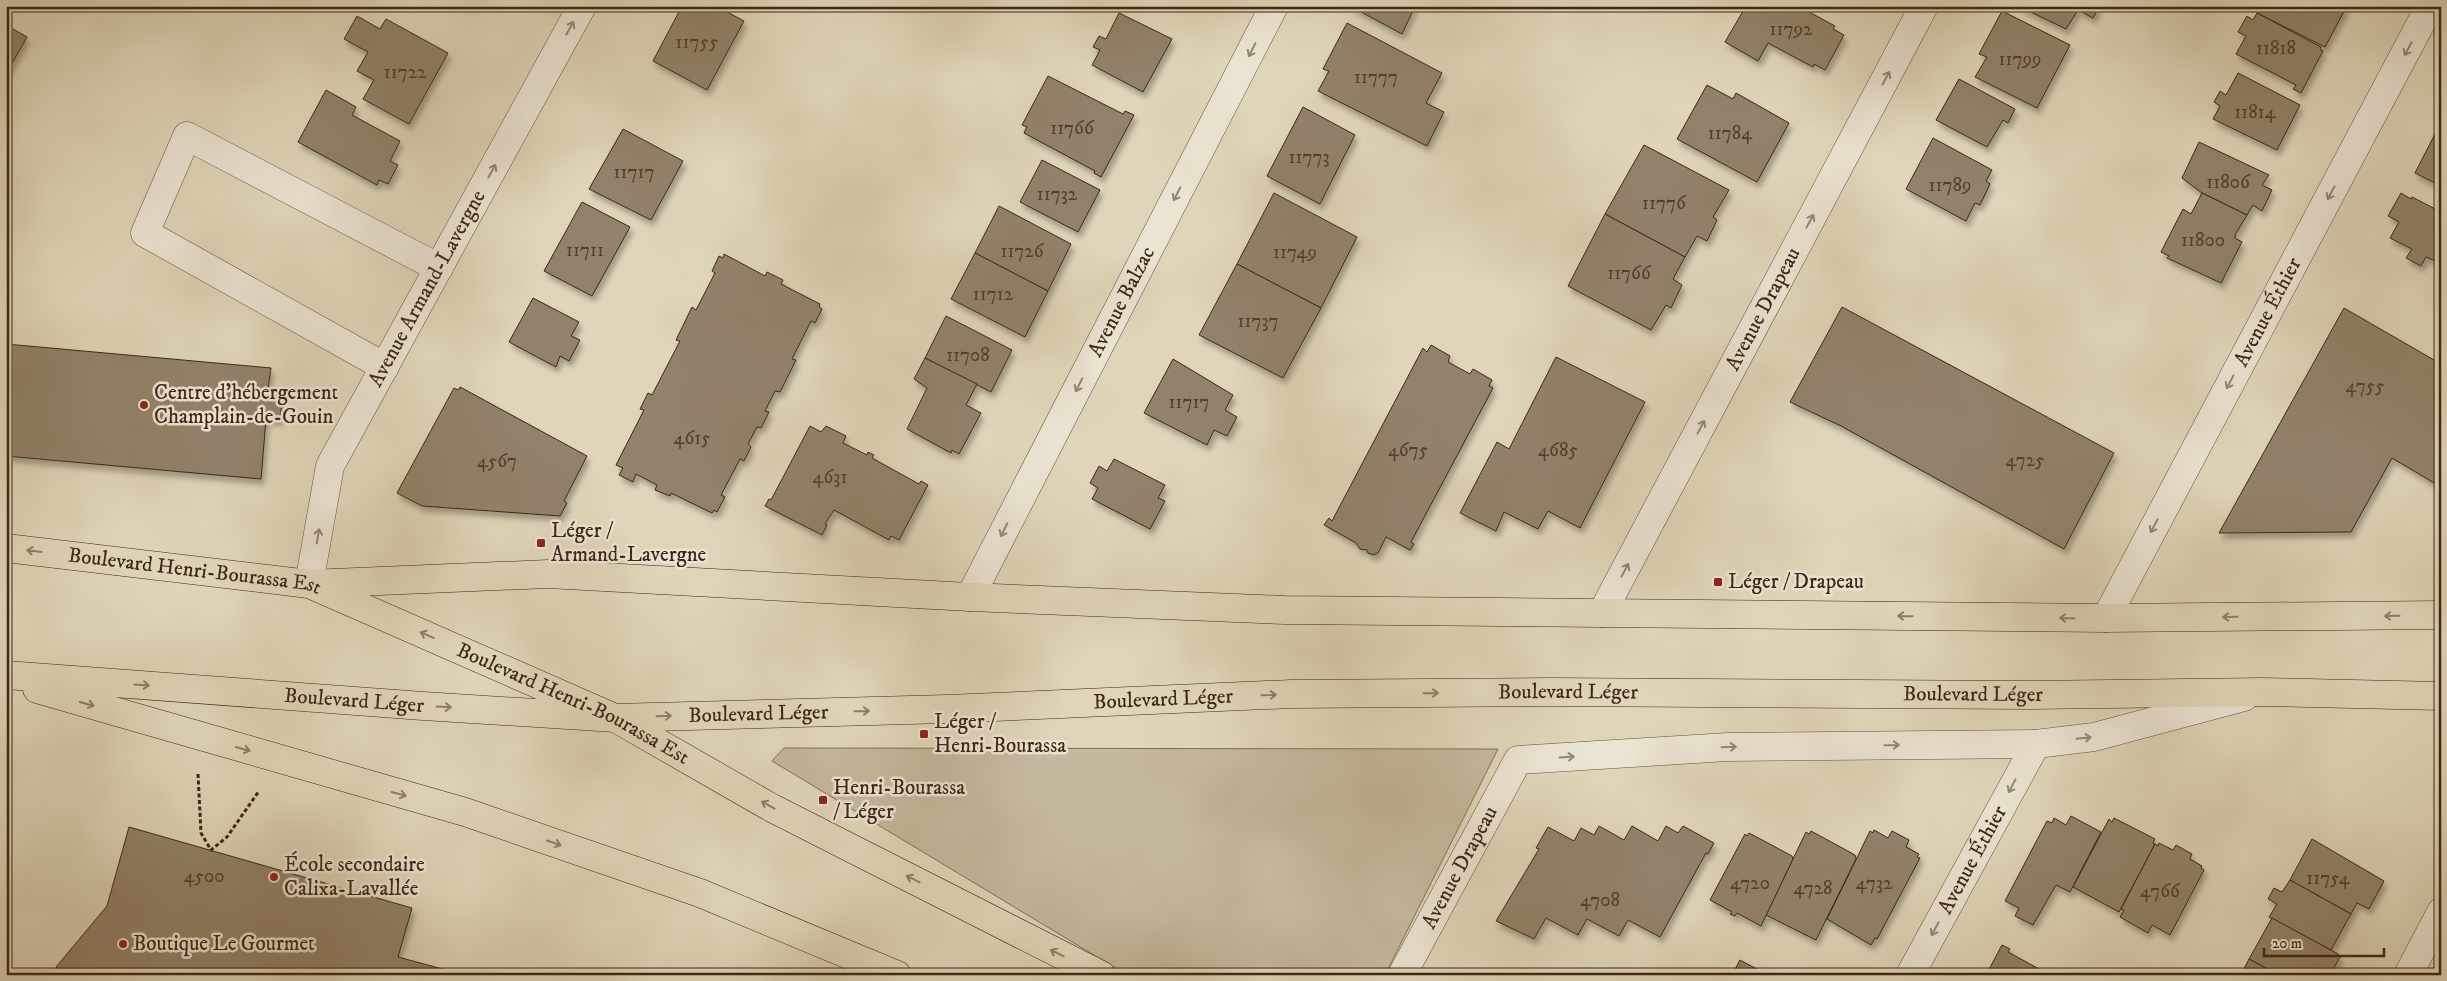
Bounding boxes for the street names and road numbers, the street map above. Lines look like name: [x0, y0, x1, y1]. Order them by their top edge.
street label: Avenue Armand-Lavergne: [363, 186, 492, 392]
street label: Avenue Balzac: [1083, 242, 1161, 361]
street label: Avenue Drapeau: [1720, 243, 1807, 375]
street label: Avenue Éthier: [2228, 253, 2307, 371]
street label: Boulevard Henri-Bourassa Est: [67, 542, 326, 601]
street label: Boulevard Henri-Bourassa Est: [453, 637, 694, 771]
street label: Boulevard Léger: [1498, 679, 1638, 706]
street label: Boulevard Léger: [1903, 681, 2043, 708]
street label: Boulevard Léger: [283, 683, 425, 719]
street label: Boulevard Léger: [1093, 684, 1234, 716]
street label: Boulevard Léger: [688, 699, 829, 729]
street label: Avenue Éthier: [1933, 801, 2013, 919]
street label: Avenue Drapeau: [1416, 802, 1504, 934]

